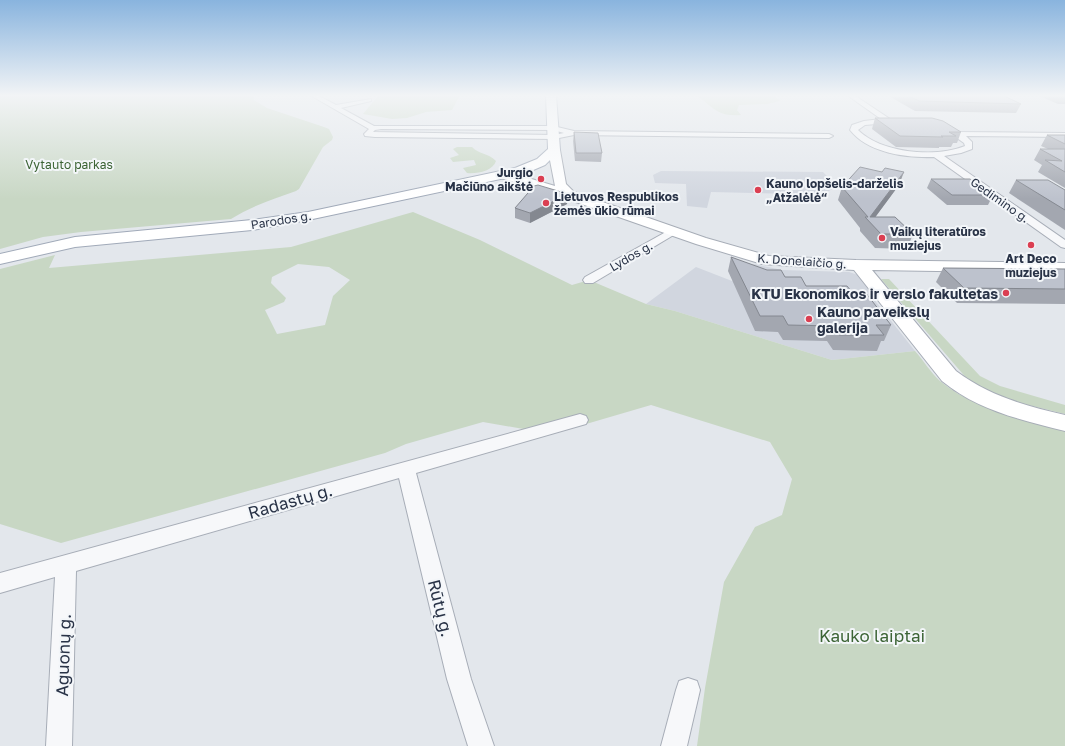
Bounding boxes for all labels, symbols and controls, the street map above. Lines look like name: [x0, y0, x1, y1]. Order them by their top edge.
park label: Vytauto parkas: [25, 157, 113, 172]
place label: Jurgio Mačiūno aikštė: [445, 165, 533, 194]
marker: Jurgio Mačiūno aikštė: [536, 174, 546, 184]
street label: Gedimino g.: [968, 174, 1032, 226]
place label: Kauno lopšelis-darželis „Atžalėlė“: [766, 176, 904, 205]
marker: Kauno lopšelis-darželis „Atžalėlė“: [753, 185, 763, 195]
place label: Lietuvos Respublikos žemės ūkio rūmai: [554, 189, 679, 218]
marker: Lietuvos Respublikos žemės ūkio rūmai: [541, 198, 551, 208]
street label: Parodos g.: [250, 208, 312, 232]
place label: Vaikų literatūros muziejus: [890, 224, 986, 253]
marker: Vaikų literatūros muziejus: [877, 233, 887, 243]
street label: Lydos g.: [607, 238, 655, 274]
marker: Art Deco muziejus: [1026, 240, 1036, 250]
street label: K. Donelaičio g.: [757, 250, 847, 272]
place label: Art Deco muziejus: [1005, 251, 1057, 280]
place label: KTU Ekonomikos ir verslo fakultetas: [751, 285, 998, 302]
marker: KTU Ekonomikos ir verslo fakultetas: [1001, 288, 1011, 298]
place label: Kauno paveikslų galerija: [817, 303, 929, 336]
marker: Kauno paveikslų galerija: [804, 314, 814, 324]
street label: Radastų g.: [245, 479, 335, 523]
street label: Rūtų g.: [424, 577, 458, 639]
street label: Aguonų g.: [51, 613, 75, 697]
park label: Kauko laiptai: [819, 625, 925, 646]

